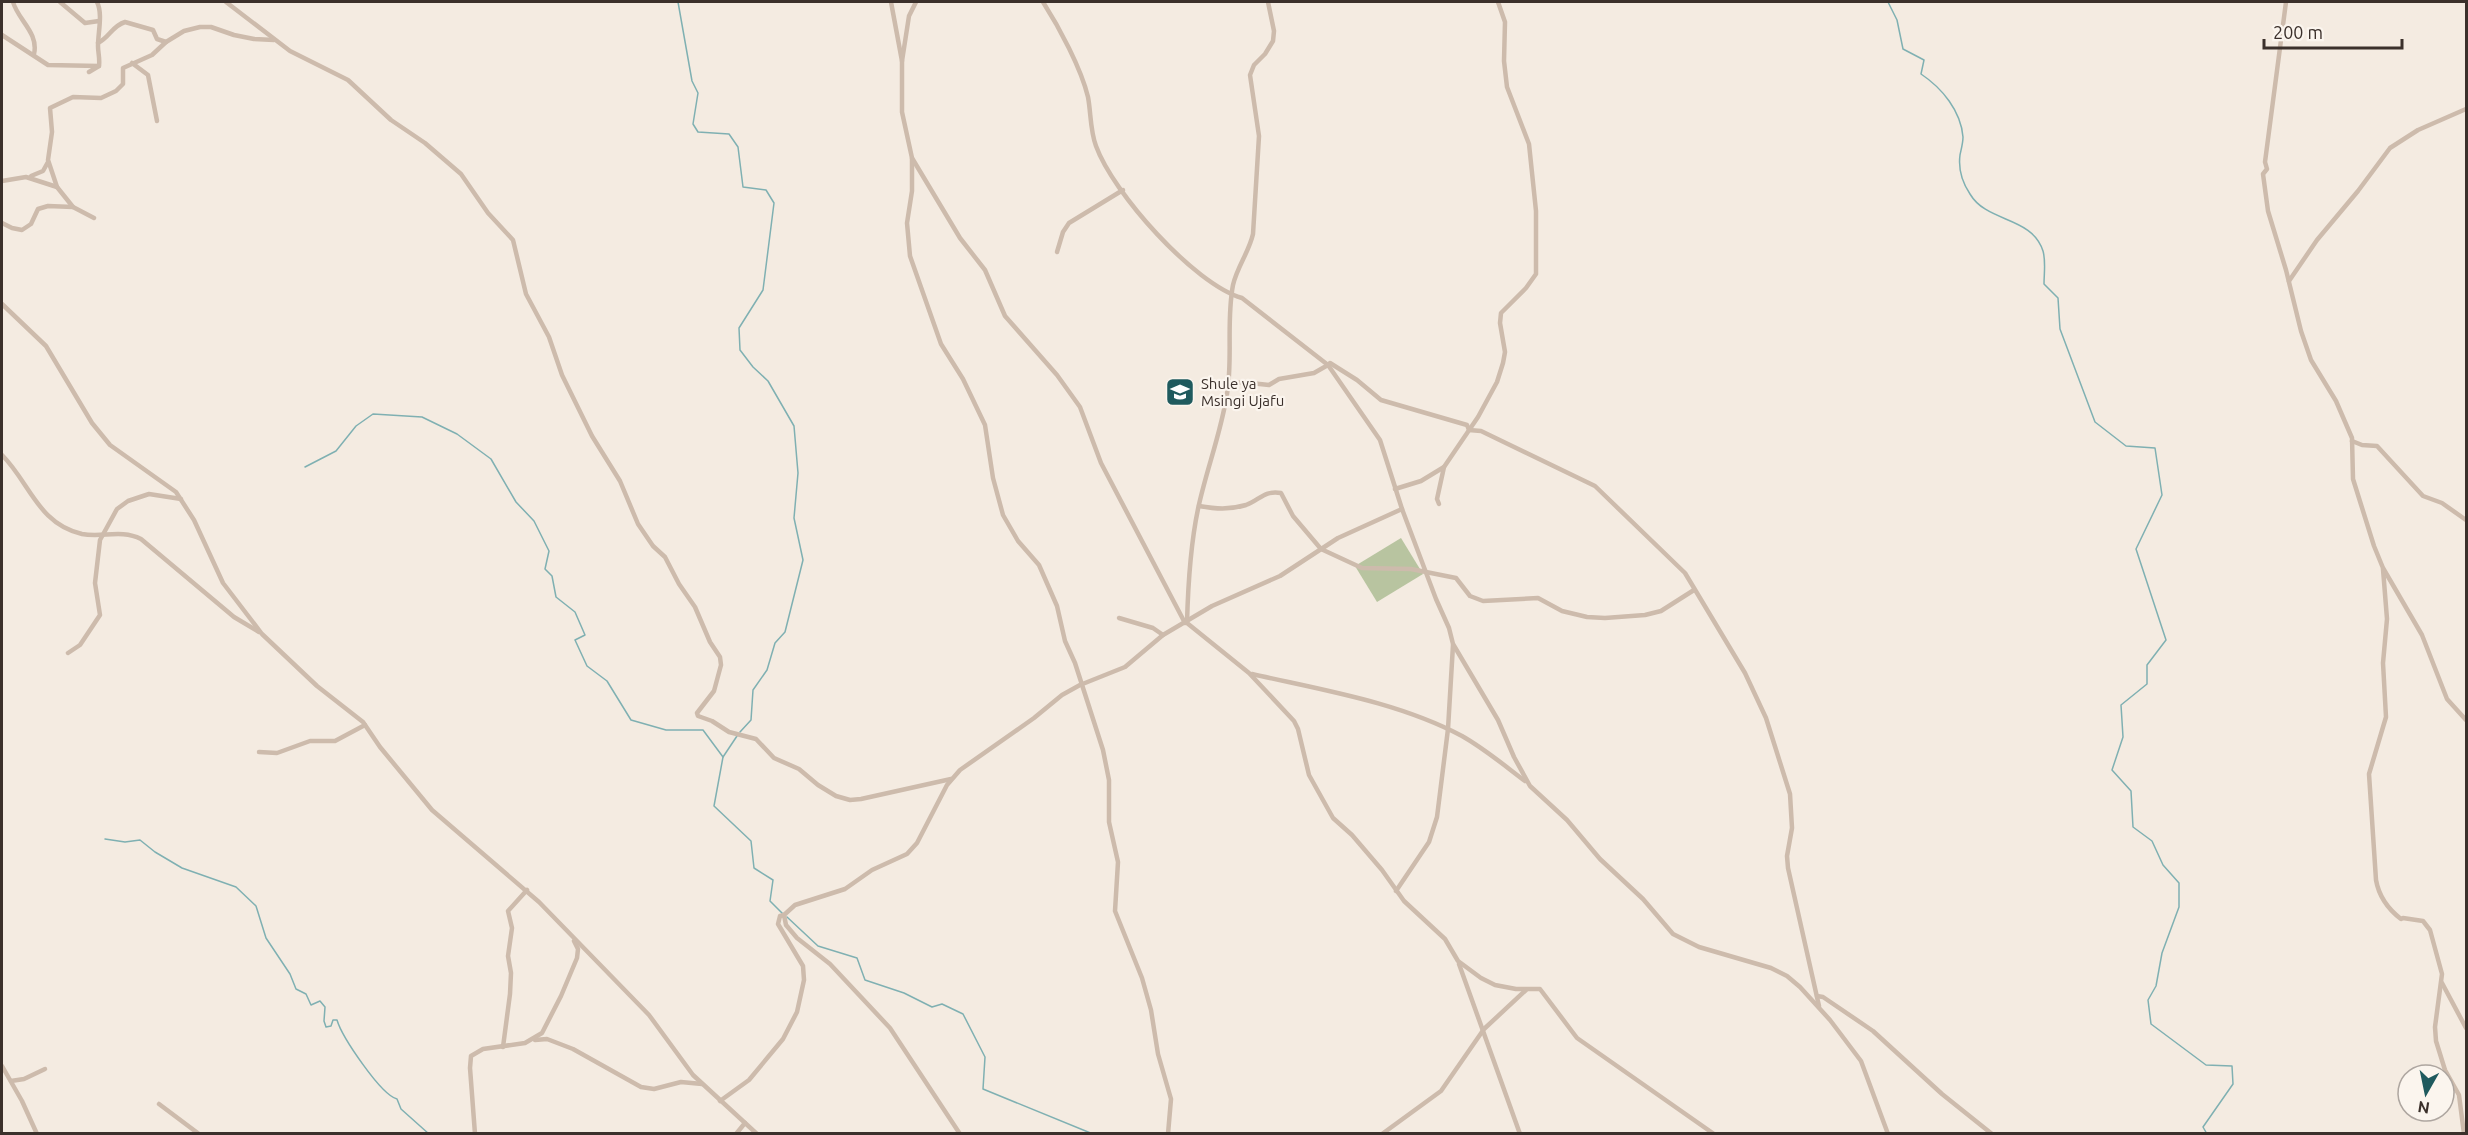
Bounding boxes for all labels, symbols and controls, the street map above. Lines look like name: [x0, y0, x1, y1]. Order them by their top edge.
scale bar: [2264, 12, 2402, 50]
text: 200 m: [2273, 22, 2323, 42]
place label: Shule ya Msingi Ujafu: [1201, 375, 1284, 409]
school or university icon: Shule ya Msingi Ujafu: [1164, 376, 1196, 408]
north arrow: [2396, 1063, 2456, 1123]
text: N: [2416, 1098, 2431, 1118]

